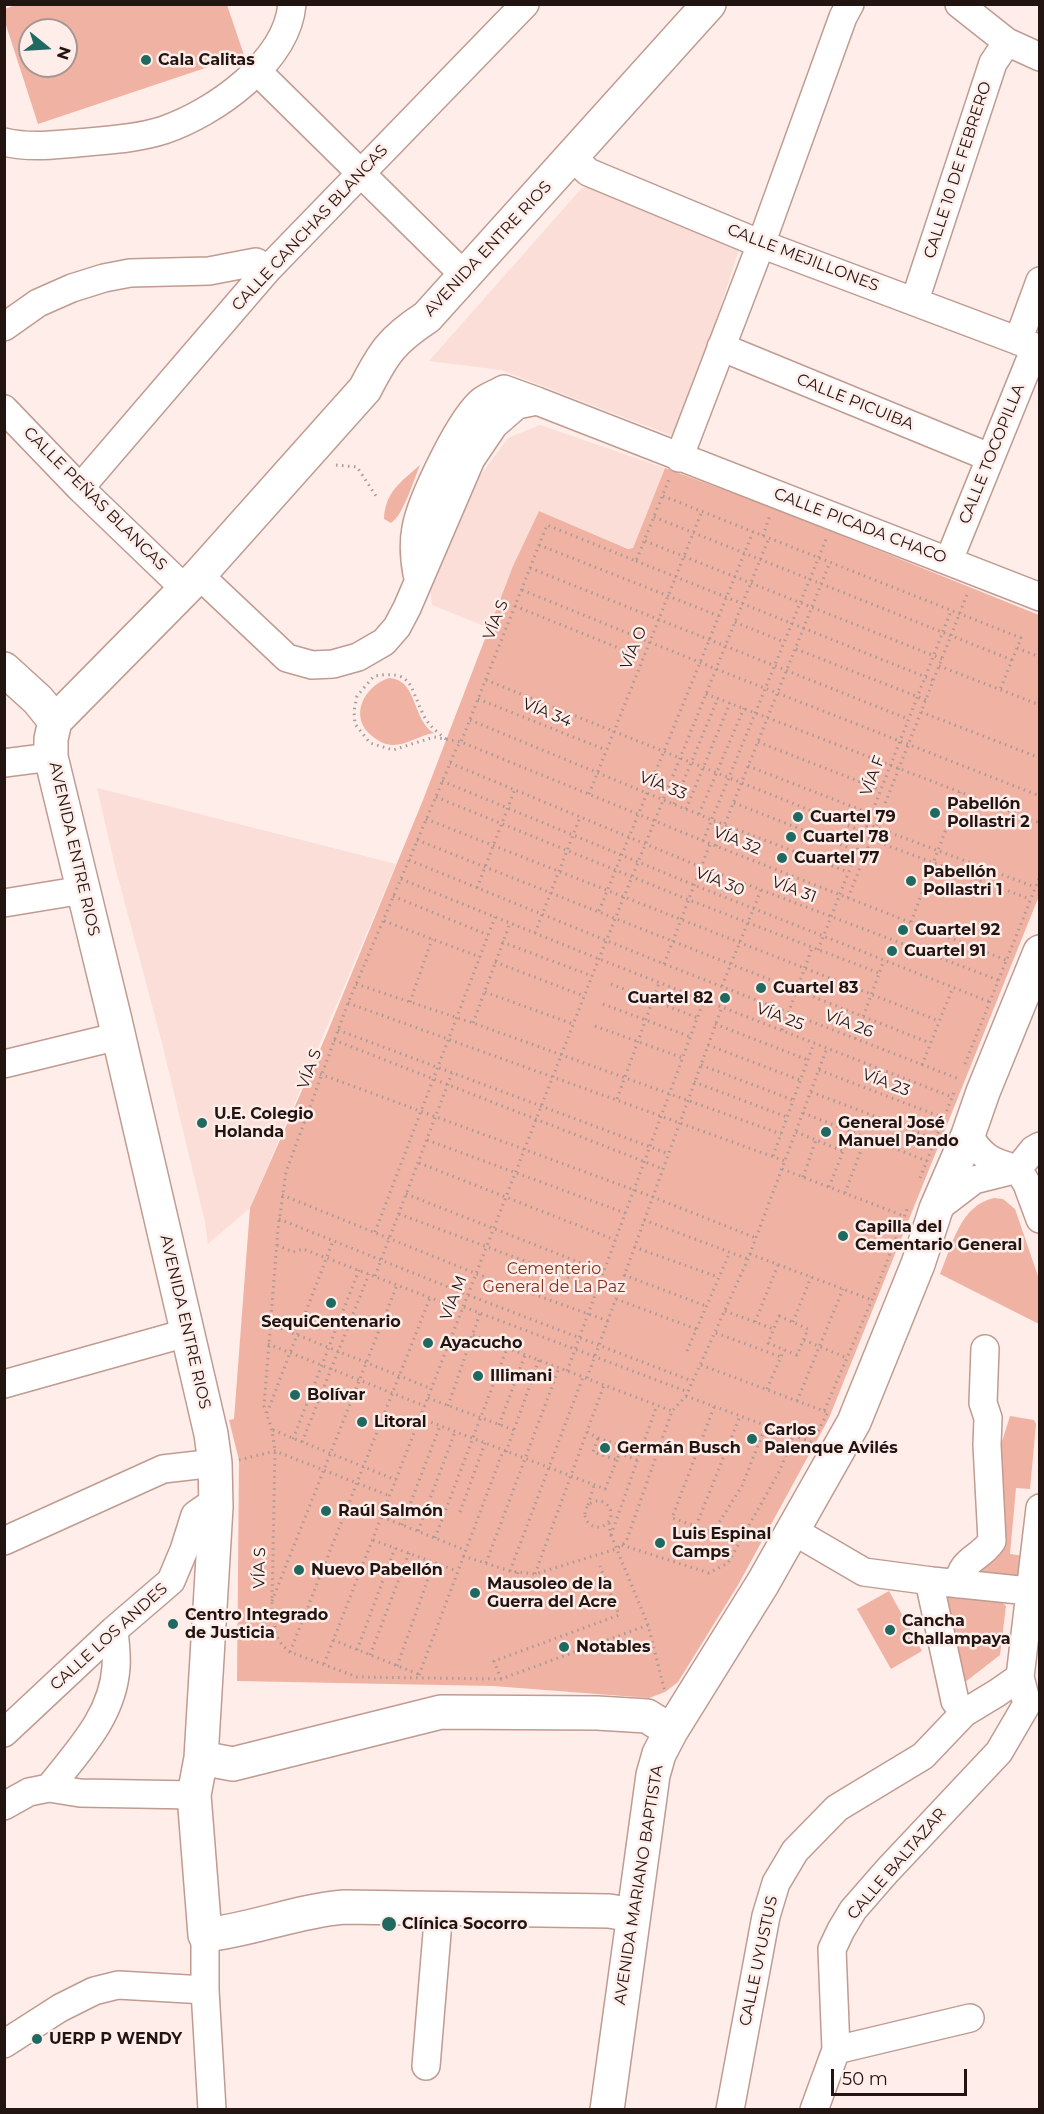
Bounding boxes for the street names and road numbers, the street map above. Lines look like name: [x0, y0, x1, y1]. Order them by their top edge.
street label: CALLE 10 DE FEBRERO: [920, 79, 996, 261]
street label: CALLE CANCHAS BLANCAS: [228, 141, 392, 315]
street label: AVENIDA ENTRE RIOS: [420, 177, 556, 321]
street label: CALLE MEJILLONES: [725, 220, 881, 296]
street label: CALLE PICUIBA: [794, 370, 916, 434]
street label: CALLE TOCOPILLA: [955, 381, 1029, 527]
street label: CALLE PEÑAS BLANCAS: [19, 423, 171, 575]
street label: CALLE PICADA CHACO: [771, 484, 949, 568]
street label: VÍA S: [479, 597, 513, 643]
street label: VÍA O: [617, 624, 651, 672]
street label: VÍA 34: [520, 695, 574, 731]
street label: VÍA F: [857, 753, 889, 799]
street label: AVENIDA ENTRE RIOS: [45, 760, 103, 938]
street label: VÍA 33: [637, 768, 689, 804]
street label: VÍA 32: [710, 823, 764, 859]
street label: VÍA 30: [693, 864, 747, 900]
street label: VÍA 31: [769, 873, 819, 907]
street label: VÍA 25: [753, 999, 807, 1035]
street label: VÍA 26: [822, 1006, 876, 1042]
street label: VÍA S: [294, 1046, 326, 1092]
street label: VÍA 23: [859, 1065, 913, 1101]
street label: AVENIDA ENTRE RIOS: [156, 1233, 214, 1411]
street label: VÍA M: [437, 1273, 471, 1323]
street label: VÍA S: [250, 1547, 270, 1589]
street label: CALLE LOS ANDES: [46, 1579, 172, 1695]
street label: AVENIDA MARIANO BAPTISTA: [611, 1764, 667, 2006]
street label: CALLE BALTAZAR: [843, 1804, 951, 1924]
street label: CALLE UYUSTUS: [736, 1894, 782, 2028]

